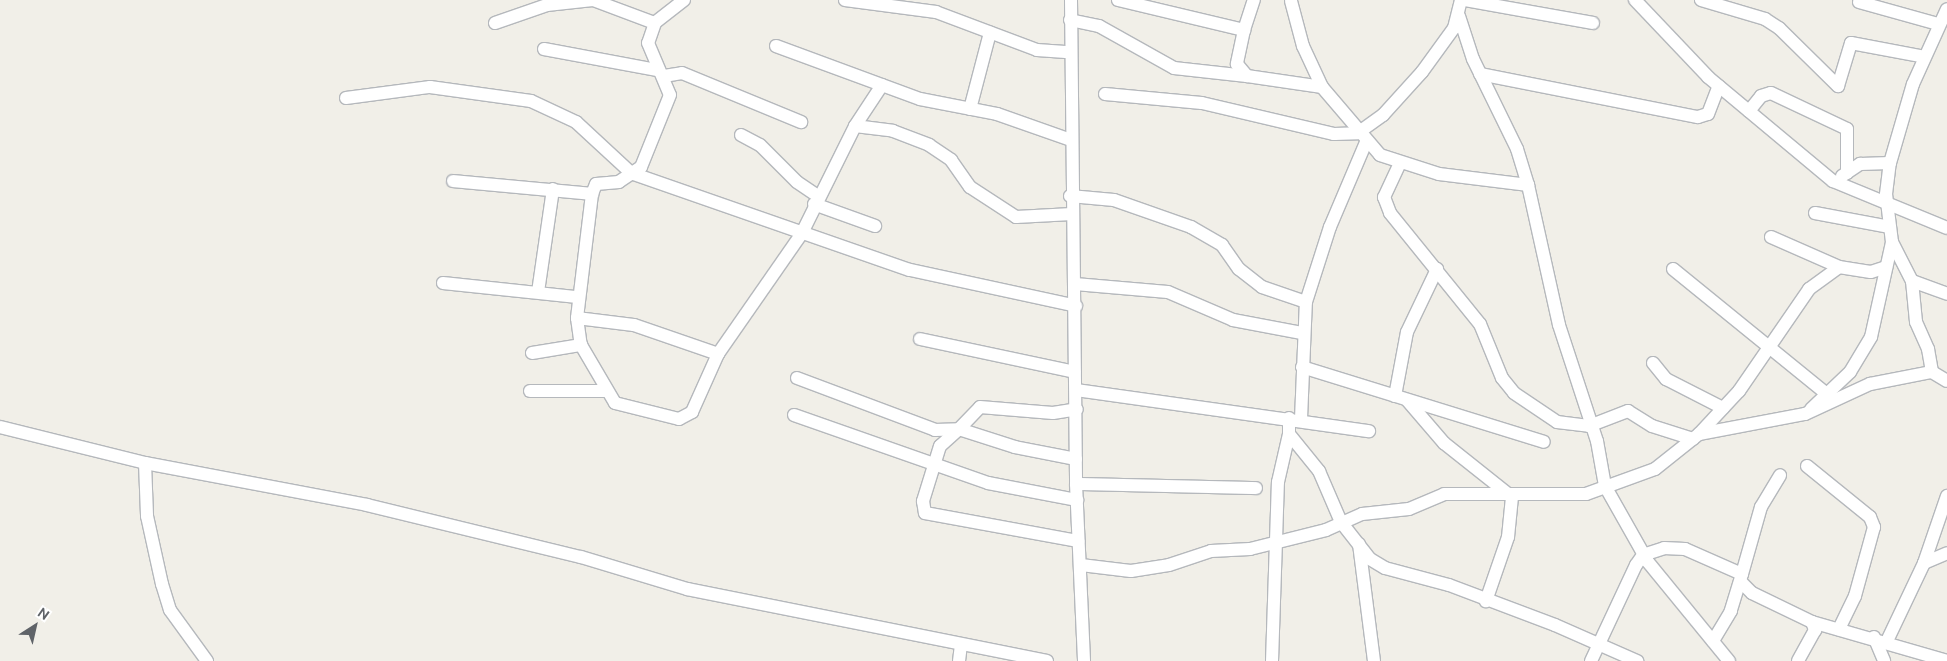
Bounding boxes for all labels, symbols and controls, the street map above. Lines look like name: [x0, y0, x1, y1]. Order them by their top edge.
north arrow: [10, 601, 60, 651]
text: N: [35, 604, 52, 623]

